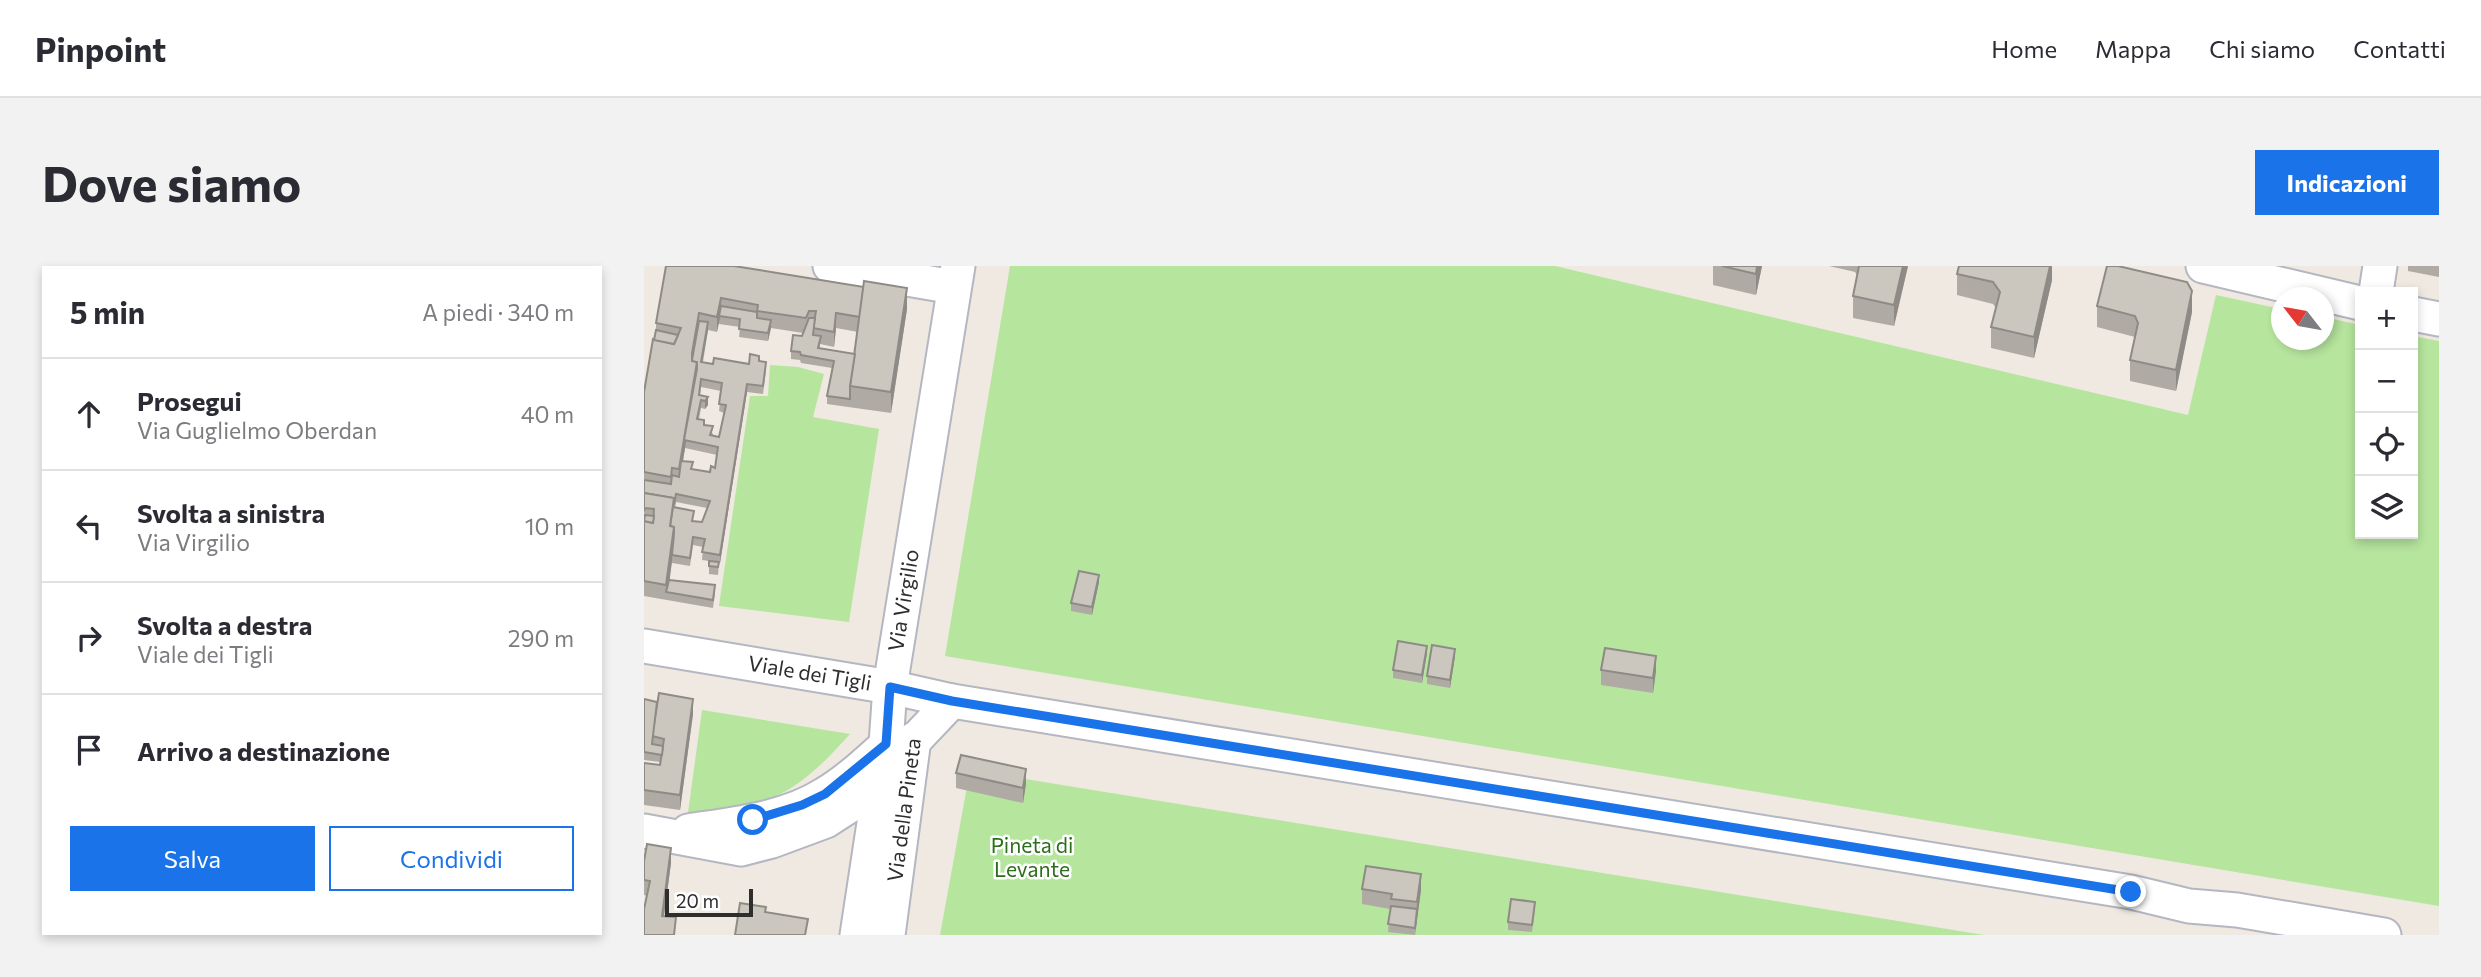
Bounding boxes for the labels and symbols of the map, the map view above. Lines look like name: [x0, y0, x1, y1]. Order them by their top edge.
north arrow: [2271, 287, 2334, 350]
street label: Via Virgilio: [882, 547, 923, 653]
street label: Viale dei Tigli: [746, 650, 874, 695]
street label: Via della Pineta: [881, 736, 925, 883]
route start: [737, 804, 768, 835]
park label: Pineta di Levante: [991, 832, 1073, 881]
route end: [2115, 876, 2146, 907]
scale bar: [665, 886, 752, 918]

